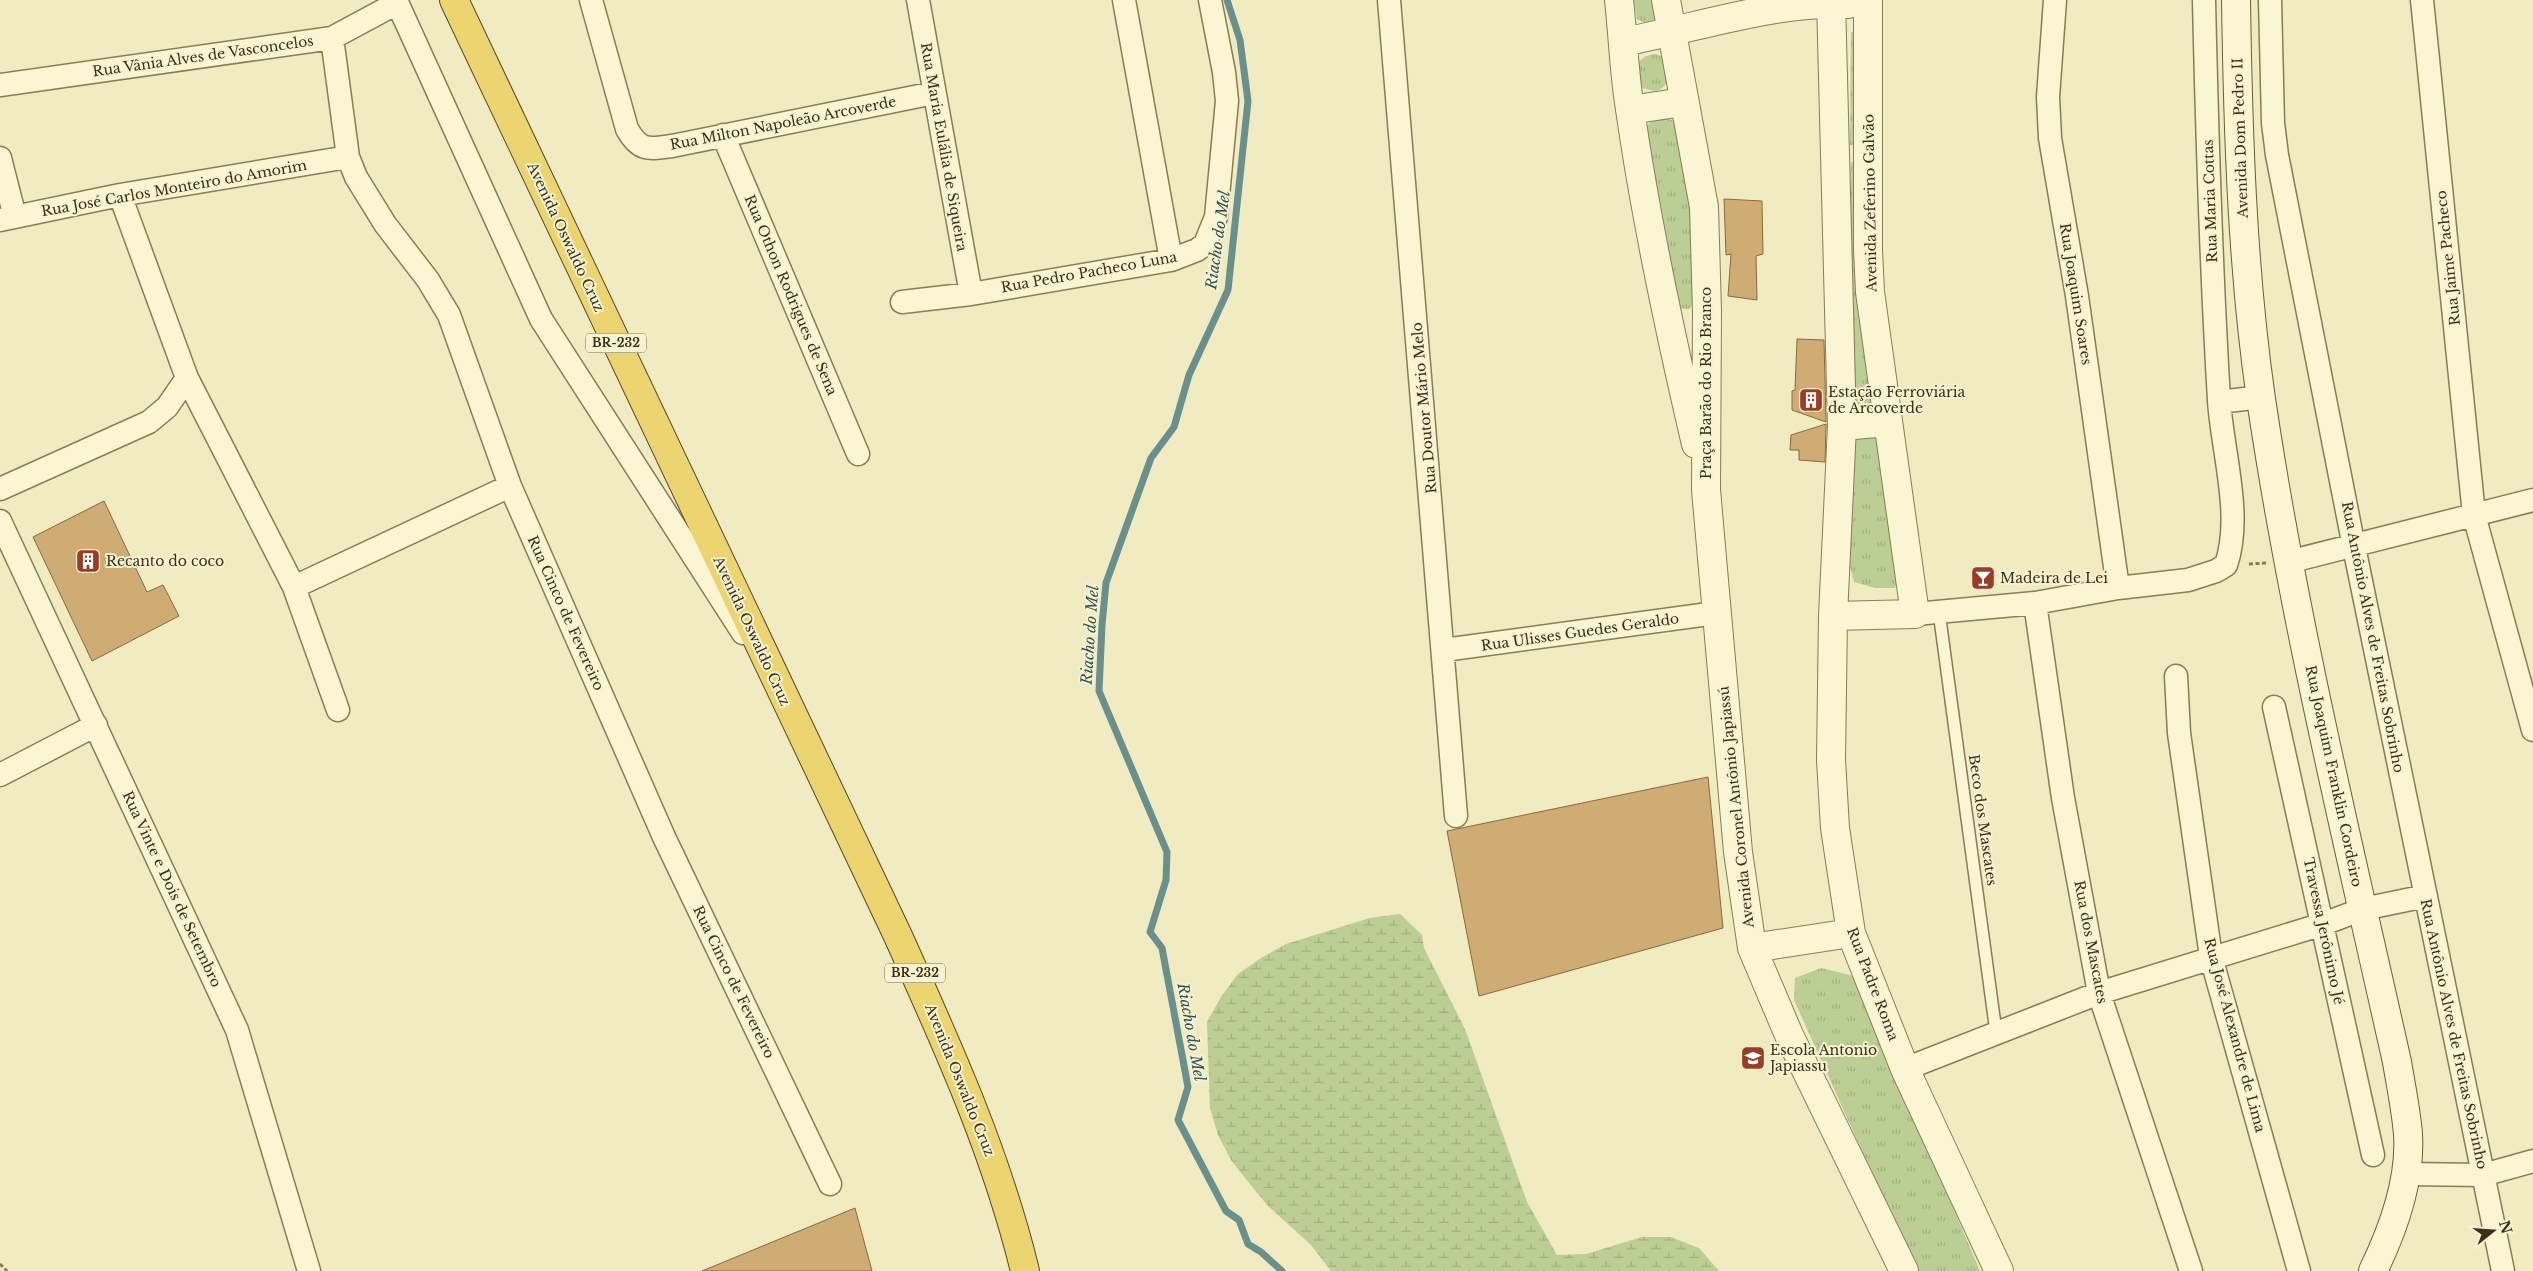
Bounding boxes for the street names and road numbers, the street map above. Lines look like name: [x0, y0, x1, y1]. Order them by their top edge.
street label: Rua Vânia Alves de Vasconcelos: [91, 32, 315, 80]
street label: Rua Maria Eulália de Siqueira: [917, 41, 971, 253]
street label: Avenida Dom Pedro II: [2228, 57, 2252, 219]
street label: Rua Milton Napoleão Arcoverde: [668, 92, 898, 154]
street label: Avenida Zeferino Galvão: [1859, 114, 1881, 293]
street label: Rua Maria Cottas: [2199, 139, 2221, 263]
street label: Rua José Carlos Monteiro do Amorim: [40, 156, 308, 220]
street label: Avenida Oswaldo Cruz: [523, 158, 609, 315]
street label: Rua Jaime Pacheco: [2432, 190, 2464, 326]
street label: Rua Othon Rodrigues de Sena: [741, 192, 842, 398]
street label: Rua Joaquim Soares: [2056, 222, 2096, 366]
street label: Rua Pedro Pacheco Luna: [1000, 248, 1179, 296]
street label: Praça Barão do Rio Branco: [1697, 287, 1715, 479]
street label: Rua Doutor Mário Melo: [1408, 322, 1440, 494]
road number: BR-232: [586, 333, 646, 352]
street label: Rua Antônio Alves de Freitas Sobrinho: [2338, 500, 2408, 774]
street label: Rua Cinco de Fevereiro: [524, 533, 608, 693]
street label: Avenida Oswaldo Cruz: [709, 552, 795, 709]
street label: Rua Ulisses Guedes Geraldo: [1480, 609, 1680, 655]
street label: Rua Joaquim Franklin Cordeiro: [2302, 663, 2366, 889]
street label: Avenida Coronel Antônio Japiassú: [1714, 685, 1758, 930]
street label: Beco dos Mascates: [1965, 753, 2001, 887]
street label: Rua Vinte e Dois de Setembro: [119, 788, 225, 990]
street label: Travessa Jerônimo Jé: [2300, 856, 2348, 1006]
street label: Rua dos Mascates: [2070, 879, 2112, 1005]
street label: Rua Antônio Alves de Freitas Sobrinho: [2417, 897, 2491, 1171]
street label: Rua Cinco de Fevereiro: [689, 903, 779, 1061]
street label: Rua Padre Roma: [1843, 925, 1903, 1044]
street label: Rua José Alexandre de Lima: [2200, 936, 2270, 1134]
road number: BR-232: [885, 964, 945, 982]
street label: Avenida Oswaldo Cruz: [921, 1000, 999, 1159]

